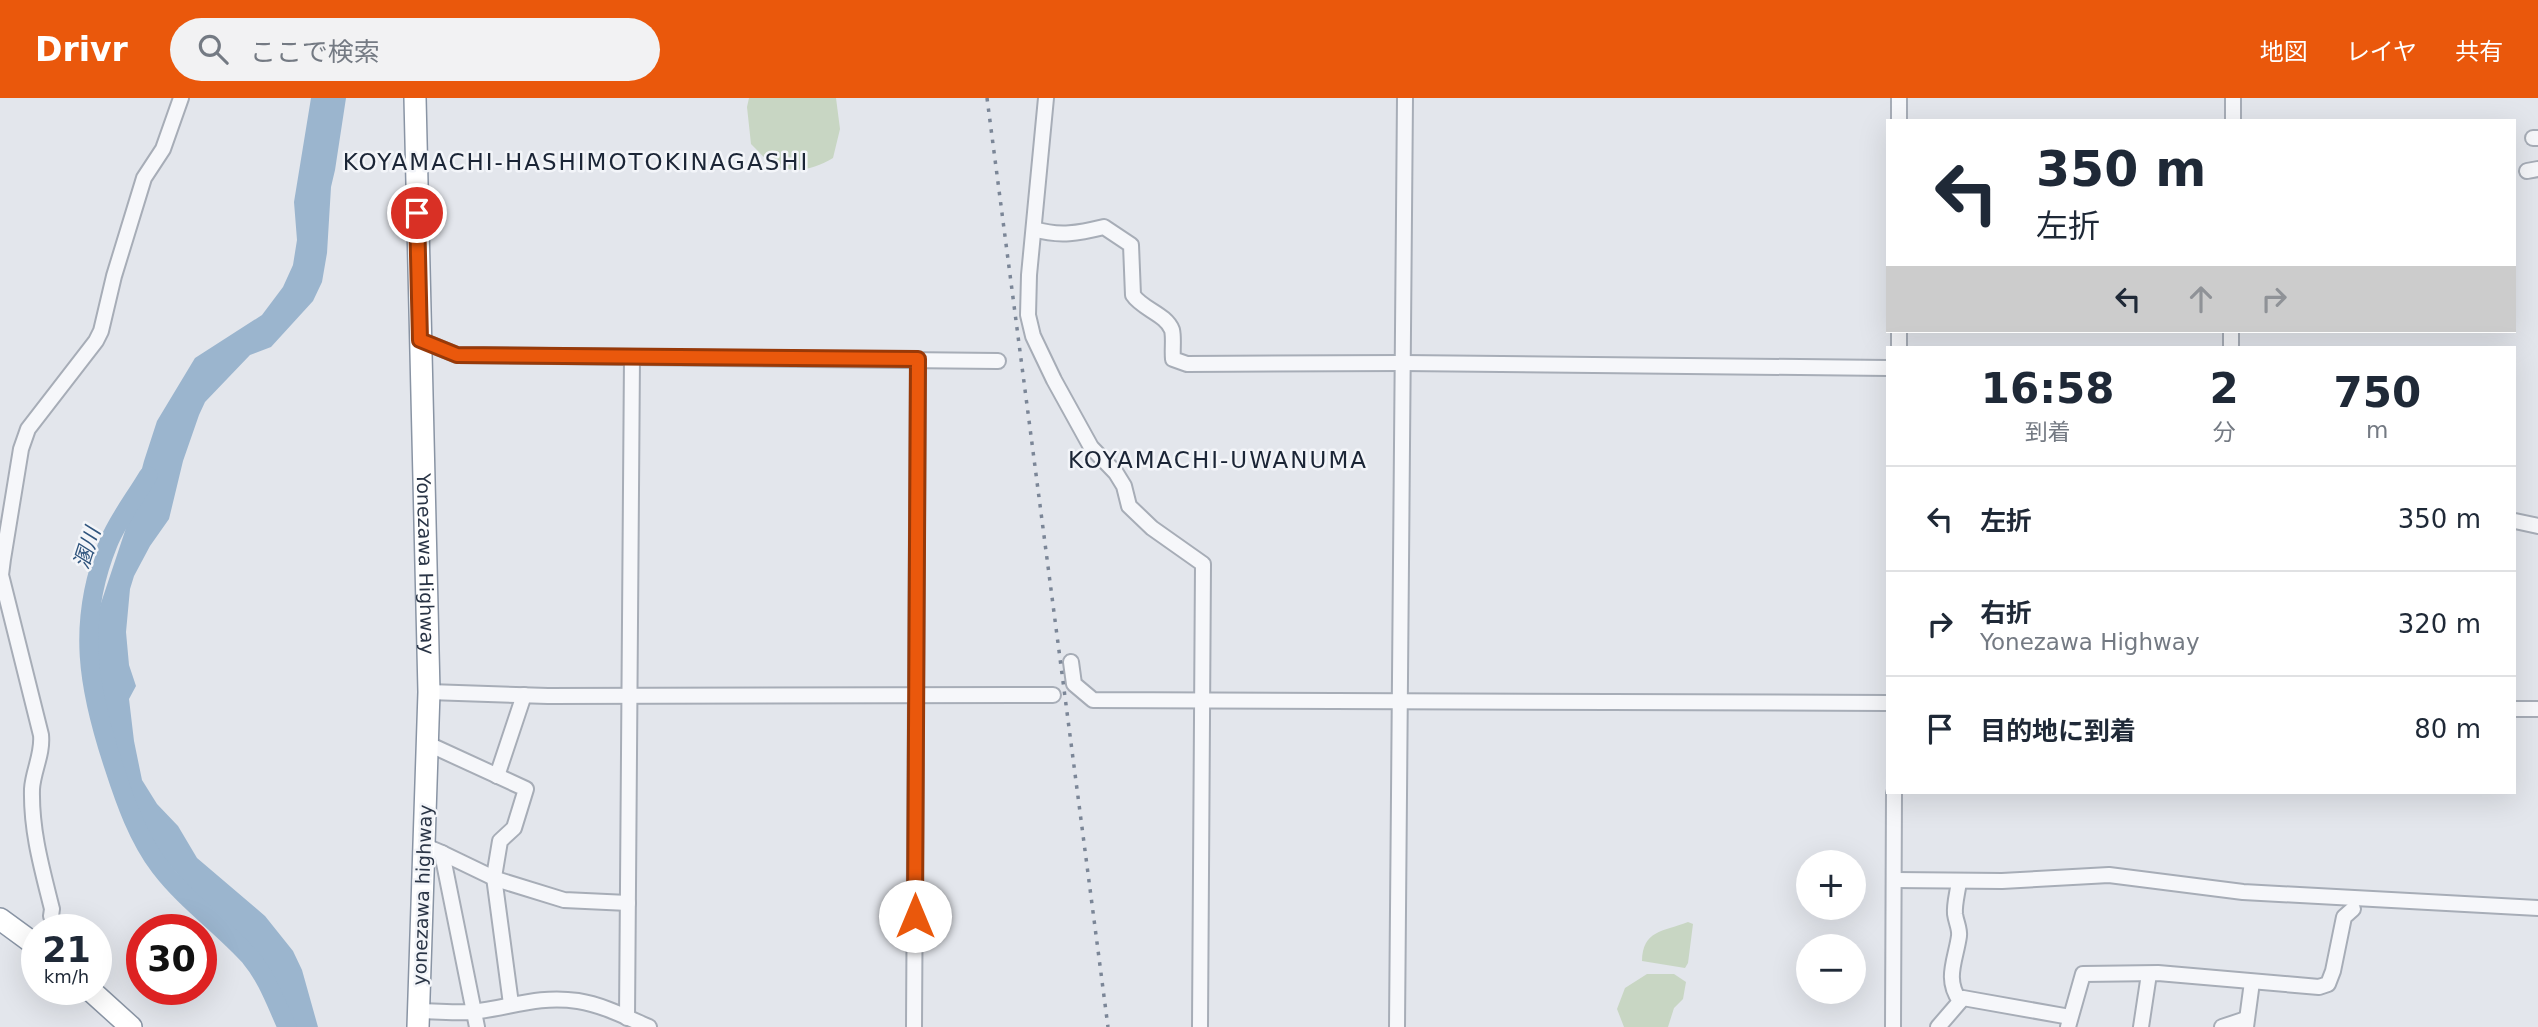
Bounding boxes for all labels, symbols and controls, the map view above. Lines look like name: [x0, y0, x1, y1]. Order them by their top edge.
search box: [170, 18, 660, 81]
text: Drivr: [35, 30, 128, 69]
icon: search: [194, 30, 232, 68]
text: ここで検索: [250, 37, 380, 67]
text: 地図: [2260, 38, 2308, 66]
text: レイヤ: [2346, 38, 2417, 66]
text: 共有: [2455, 38, 2503, 66]
text: 350 m: [2036, 141, 2206, 198]
icon: left: [1921, 147, 2012, 238]
district label: KOYAMACHI-HASHIMOTOKINAGASHI: [343, 149, 809, 175]
pin: [387, 183, 447, 243]
icon: arrive: [398, 194, 436, 232]
text: 左折: [2036, 207, 2100, 245]
icon: left: [2109, 280, 2147, 318]
icon: ahead: [2182, 280, 2220, 318]
icon: right: [2255, 280, 2293, 318]
text: 16:58: [1981, 364, 2115, 413]
text: 2: [2209, 364, 2239, 413]
text: 750: [2333, 368, 2421, 417]
text: m: [2366, 417, 2389, 443]
text: 到着: [2025, 419, 2071, 445]
text: 分: [2213, 419, 2236, 445]
district label: KOYAMACHI-UWANUMA: [1068, 447, 1368, 473]
street label: Yonezawa Highway: [413, 472, 439, 655]
icon: left: [1921, 500, 1959, 538]
text: 350 m: [2398, 504, 2481, 534]
text: 左折: [1980, 506, 2032, 536]
water label: 溷川: [69, 522, 106, 572]
text: 右折: [1980, 598, 2032, 628]
icon: right: [1921, 605, 1959, 643]
text: 320 m: [2398, 609, 2481, 639]
text: Yonezawa Highway: [1980, 629, 2200, 655]
icon: arrive: [1921, 710, 1959, 748]
text: 80 m: [2414, 714, 2481, 744]
text: 目的地に到着: [1980, 716, 2136, 746]
street label: yonezawa highway: [408, 804, 436, 986]
map controls: [1796, 850, 1866, 1004]
button: +: [1796, 850, 1866, 920]
position arrow: [878, 879, 952, 953]
speed limit sign: 30: [126, 914, 217, 1005]
text: 21: [42, 930, 91, 970]
button: −: [1796, 934, 1866, 1004]
text: km/h: [44, 966, 89, 987]

